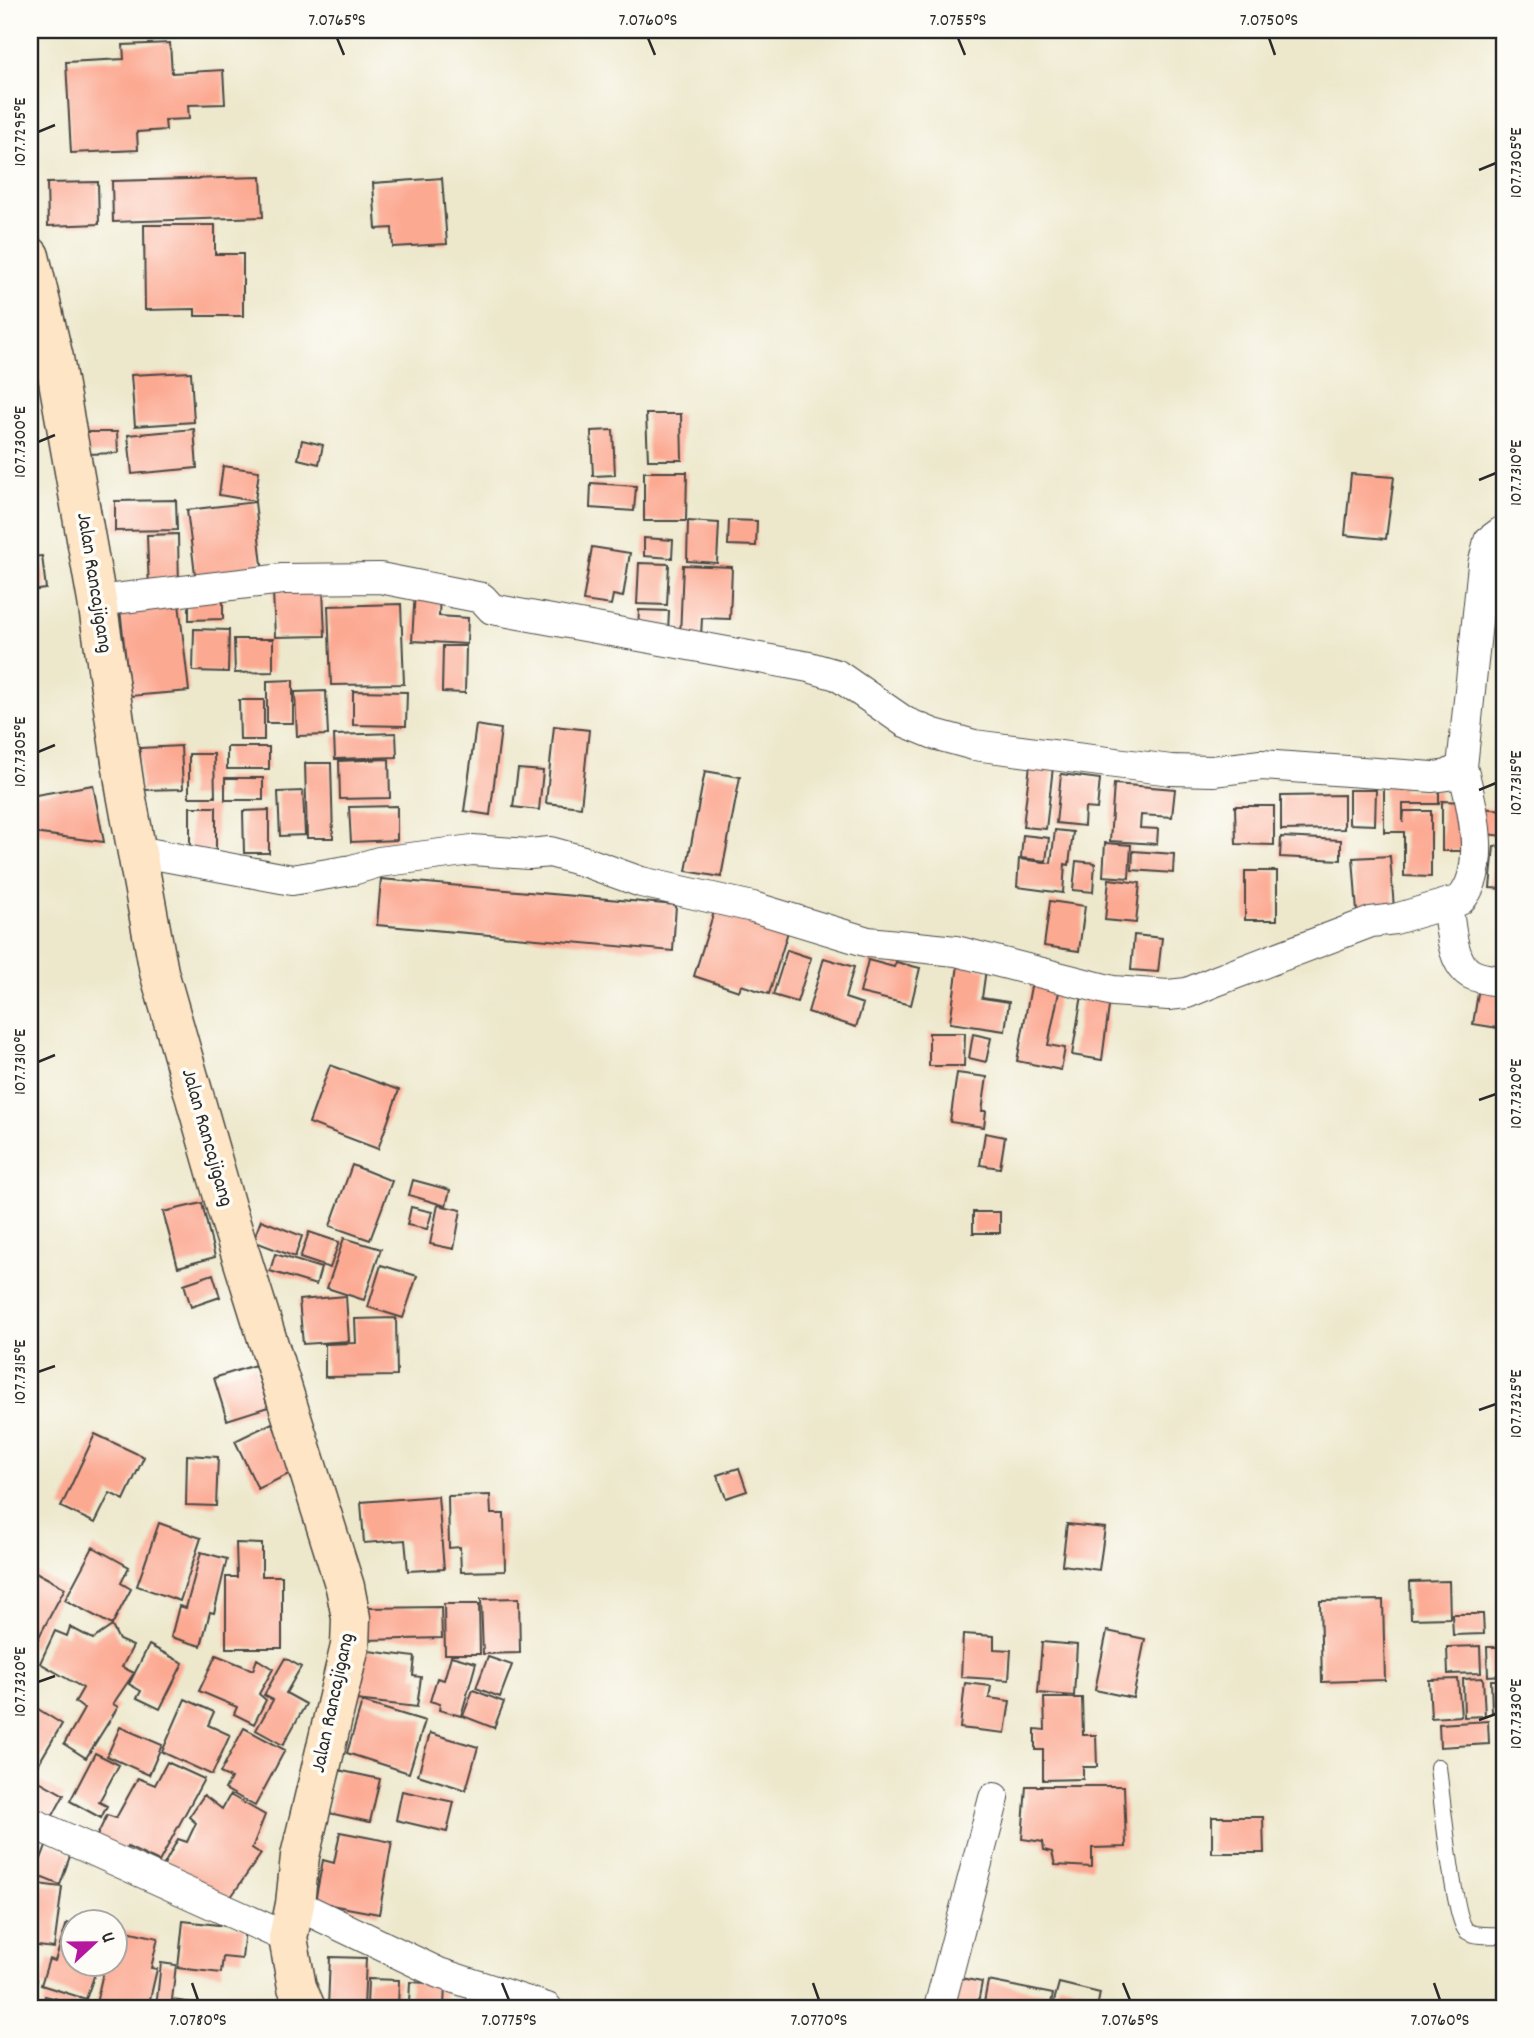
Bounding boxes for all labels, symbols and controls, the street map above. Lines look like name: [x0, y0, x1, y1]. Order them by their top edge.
text: 7.0765°S: [308, 9, 366, 34]
text: 7.0760°S: [619, 9, 678, 34]
text: 7.0755°S: [930, 9, 987, 34]
text: 7.0750°S: [1240, 9, 1298, 34]
text: 107.7295°E: [9, 98, 34, 166]
text: 107.7305°E: [1505, 128, 1530, 198]
text: 107.7300°E: [9, 406, 34, 478]
text: 107.7310°E: [1505, 440, 1530, 506]
street label: Jalan Rancajigang: [67, 510, 119, 656]
text: 107.7305°E: [9, 717, 34, 787]
text: 107.7315°E: [1505, 751, 1530, 815]
text: 107.7310°E: [9, 1029, 34, 1095]
text: 107.7320°E: [1505, 1059, 1530, 1129]
street label: Jalan Rancajigang: [172, 1066, 240, 1210]
text: 107.7315°E: [9, 1340, 34, 1404]
text: 107.7325°E: [1505, 1370, 1530, 1438]
street label: Jalan Rancajigang: [305, 1630, 363, 1776]
text: 107.7320°E: [9, 1647, 34, 1717]
text: 107.7330°E: [1505, 1679, 1530, 1749]
north arrow: [60, 1909, 130, 1979]
text: U: [92, 1929, 121, 1947]
text: 7.0780°S: [169, 2009, 227, 2034]
text: 7.0775°S: [481, 2009, 537, 2034]
text: 7.0770°S: [790, 2009, 848, 2034]
text: 7.0765°S: [1101, 2009, 1159, 2034]
text: 7.0760°S: [1411, 2009, 1470, 2034]

